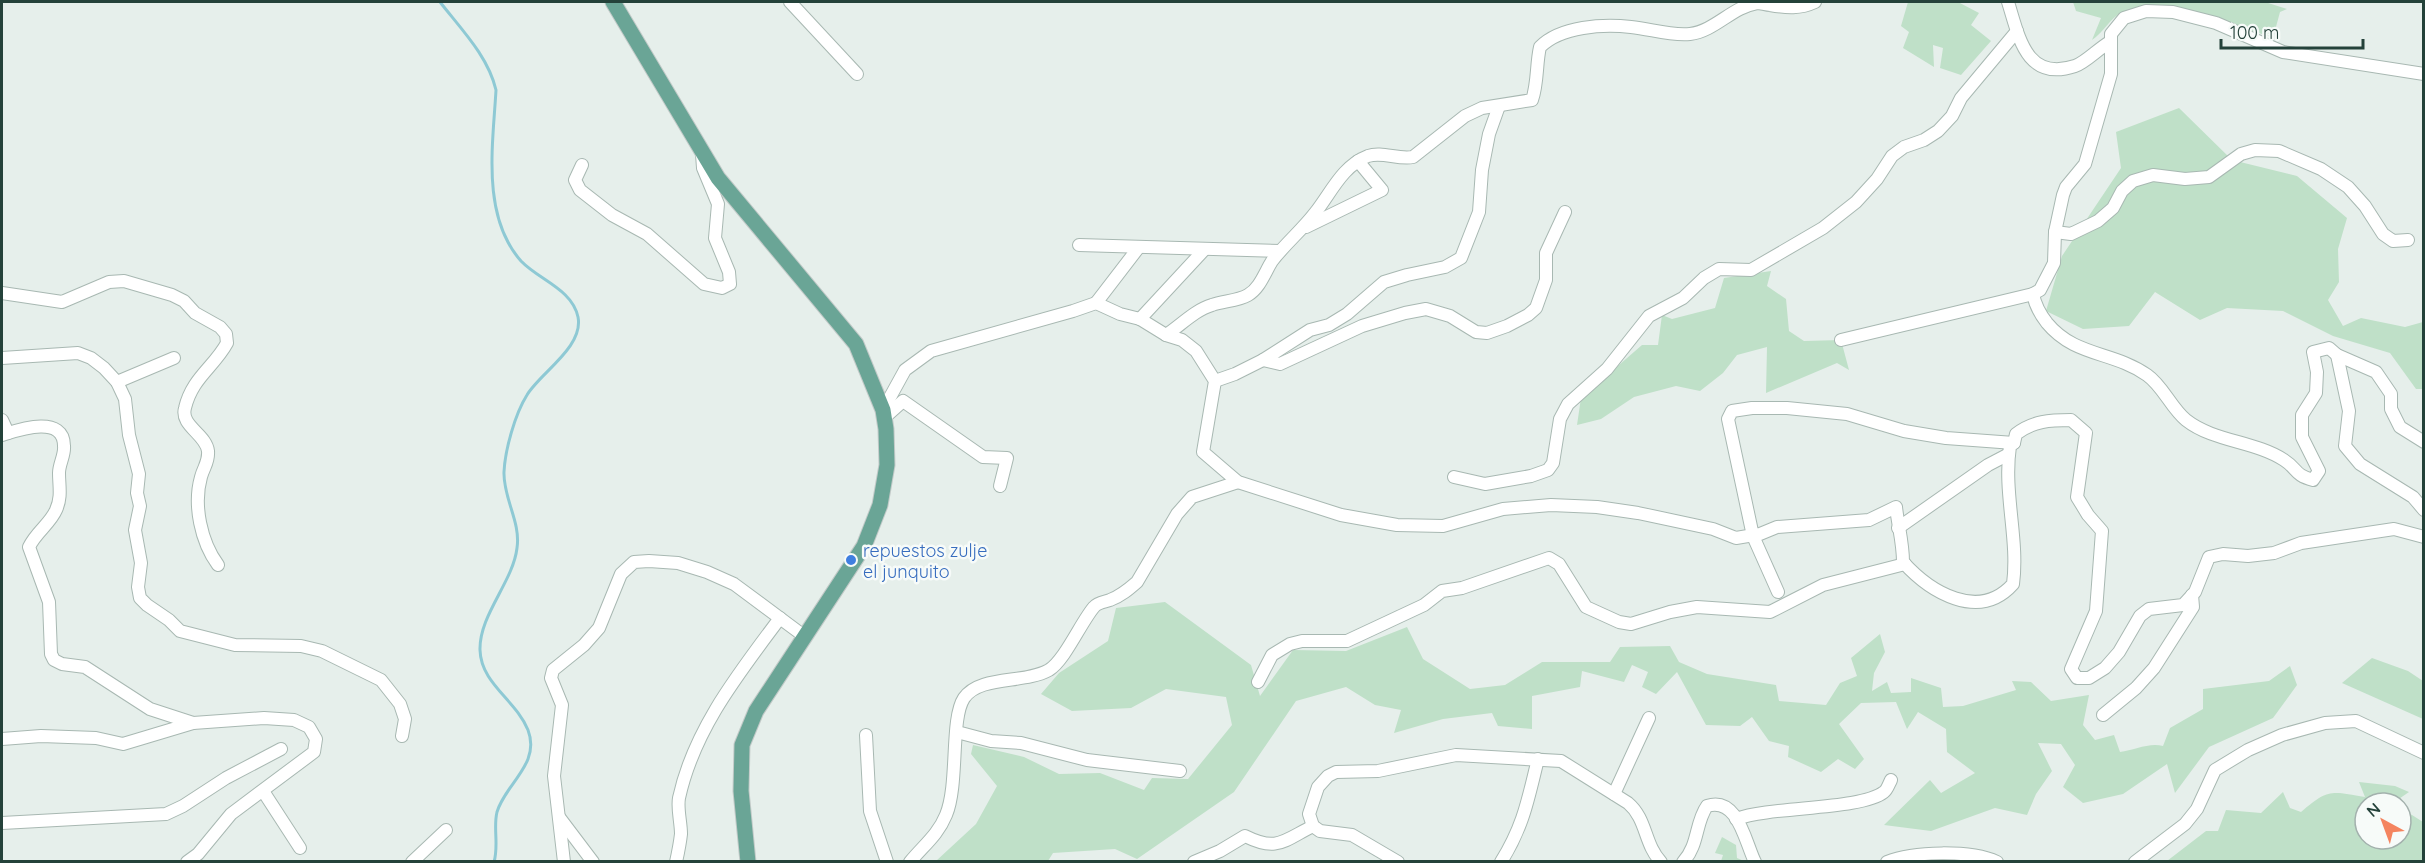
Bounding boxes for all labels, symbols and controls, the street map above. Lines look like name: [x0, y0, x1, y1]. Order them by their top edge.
scale bar: [2221, 12, 2364, 50]
text: 100 m: [2230, 21, 2279, 44]
place label: repuestos zulje el junquito: [863, 539, 988, 583]
marker: repuestos zulje el junquito: [844, 553, 858, 567]
north arrow: [2353, 791, 2413, 851]
text: N: [2362, 798, 2384, 821]

